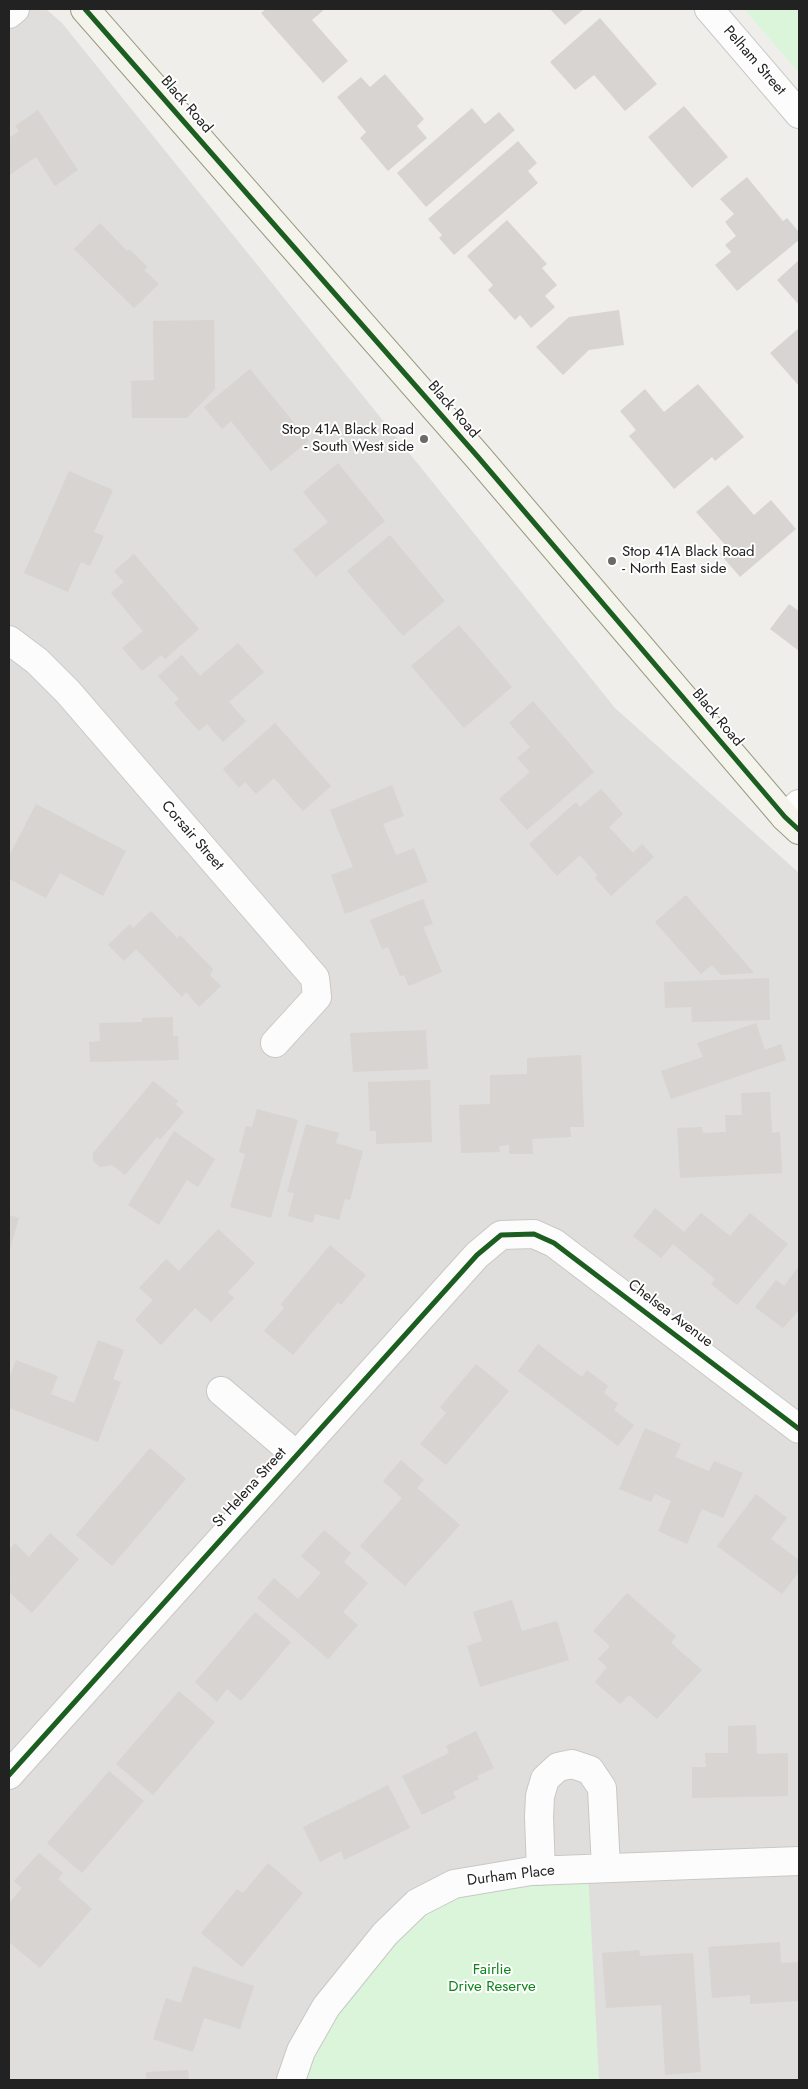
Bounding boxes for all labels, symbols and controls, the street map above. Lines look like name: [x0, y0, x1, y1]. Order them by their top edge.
street label: Pelham Street: [719, 23, 789, 99]
street label: Black Road: [156, 73, 216, 137]
street label: Black Road: [423, 378, 483, 442]
place label: Stop 41A Black Road - South West side: [281, 421, 414, 456]
marker: Stop 41A Black Road - South West side: [418, 433, 430, 445]
place label: Stop 41A Black Road - North East side: [622, 543, 755, 578]
marker: Stop 41A Black Road - North East side: [606, 555, 618, 567]
street label: Black Road: [688, 686, 746, 750]
street label: Corsair Street: [157, 798, 227, 874]
street label: Chelsea Avenue: [624, 1276, 716, 1352]
street label: St Helena Street: [209, 1444, 291, 1532]
street label: Durham Place: [466, 1862, 556, 1890]
park label: Fairlie Drive Reserve: [448, 1961, 536, 1996]

